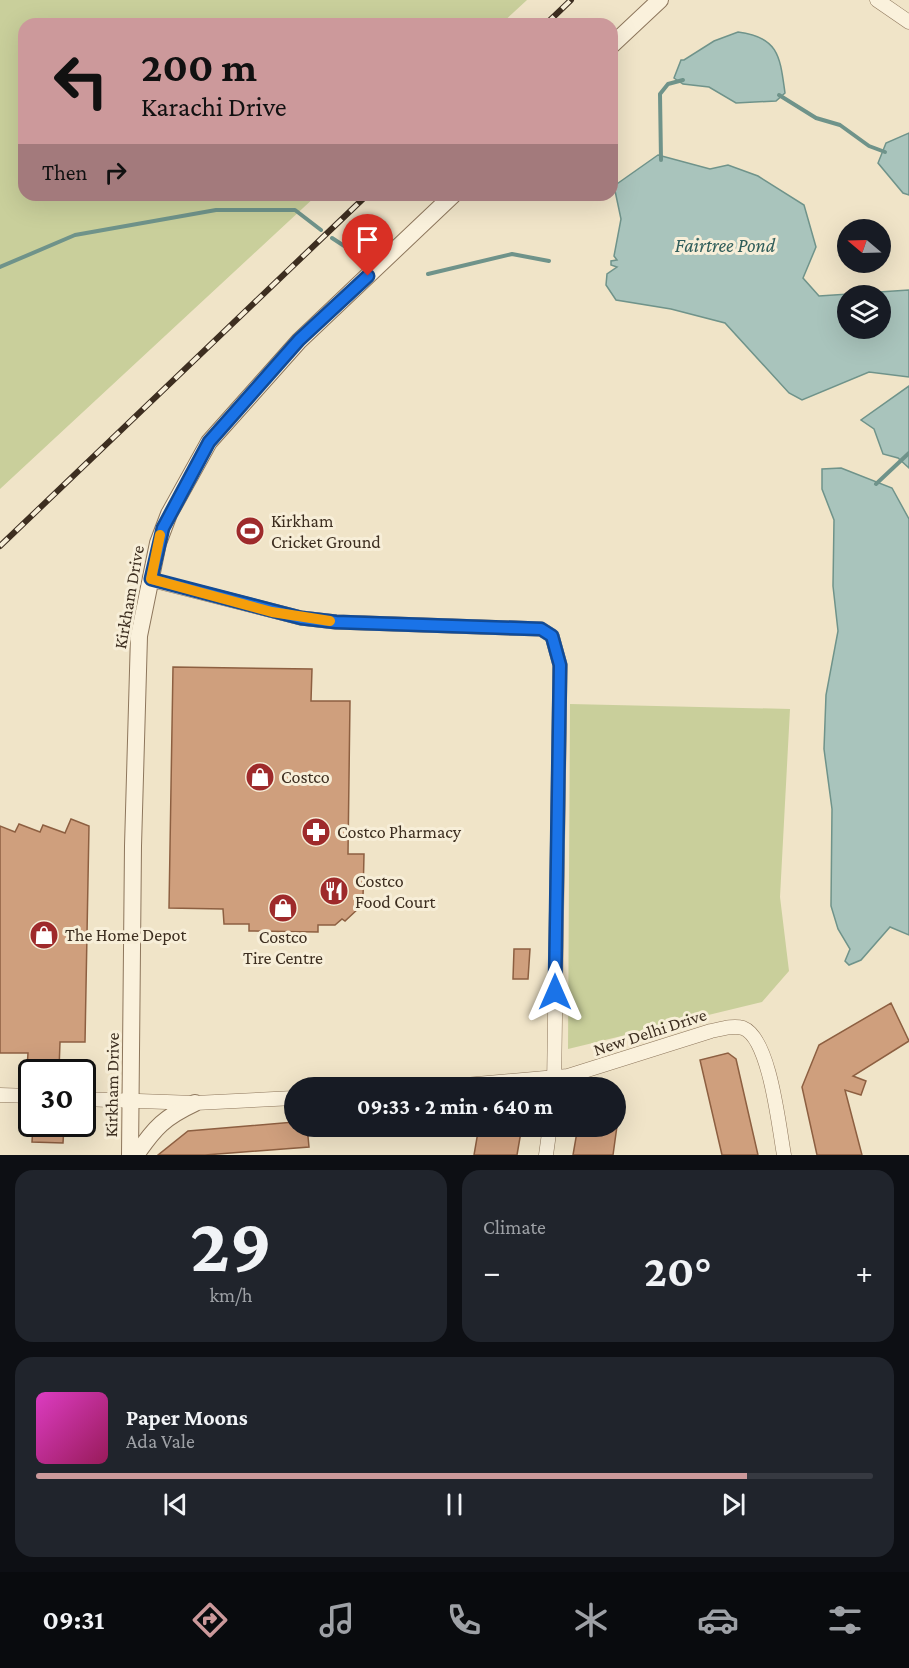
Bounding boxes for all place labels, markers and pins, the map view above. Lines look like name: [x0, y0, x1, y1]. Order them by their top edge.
pin: [342, 214, 393, 276]
place label: Kirkham Cricket Ground: [271, 511, 381, 552]
sports icon: Kirkham Cricket Ground: [234, 515, 266, 547]
shop icon: Costco: [244, 761, 276, 793]
place label: Costco: [281, 767, 330, 787]
pharmacy icon: Costco Pharmacy: [300, 816, 332, 848]
place label: Costco Pharmacy: [337, 822, 462, 842]
place label: Costco Food Court: [355, 871, 437, 912]
restaurant icon: Costco Food Court: [318, 875, 350, 907]
shop icon: Costco Tire Centre: [267, 892, 299, 924]
shop icon: The Home Depot: [28, 919, 60, 951]
place label: The Home Depot: [65, 925, 188, 945]
place label: Costco Tire Centre: [243, 927, 323, 968]

